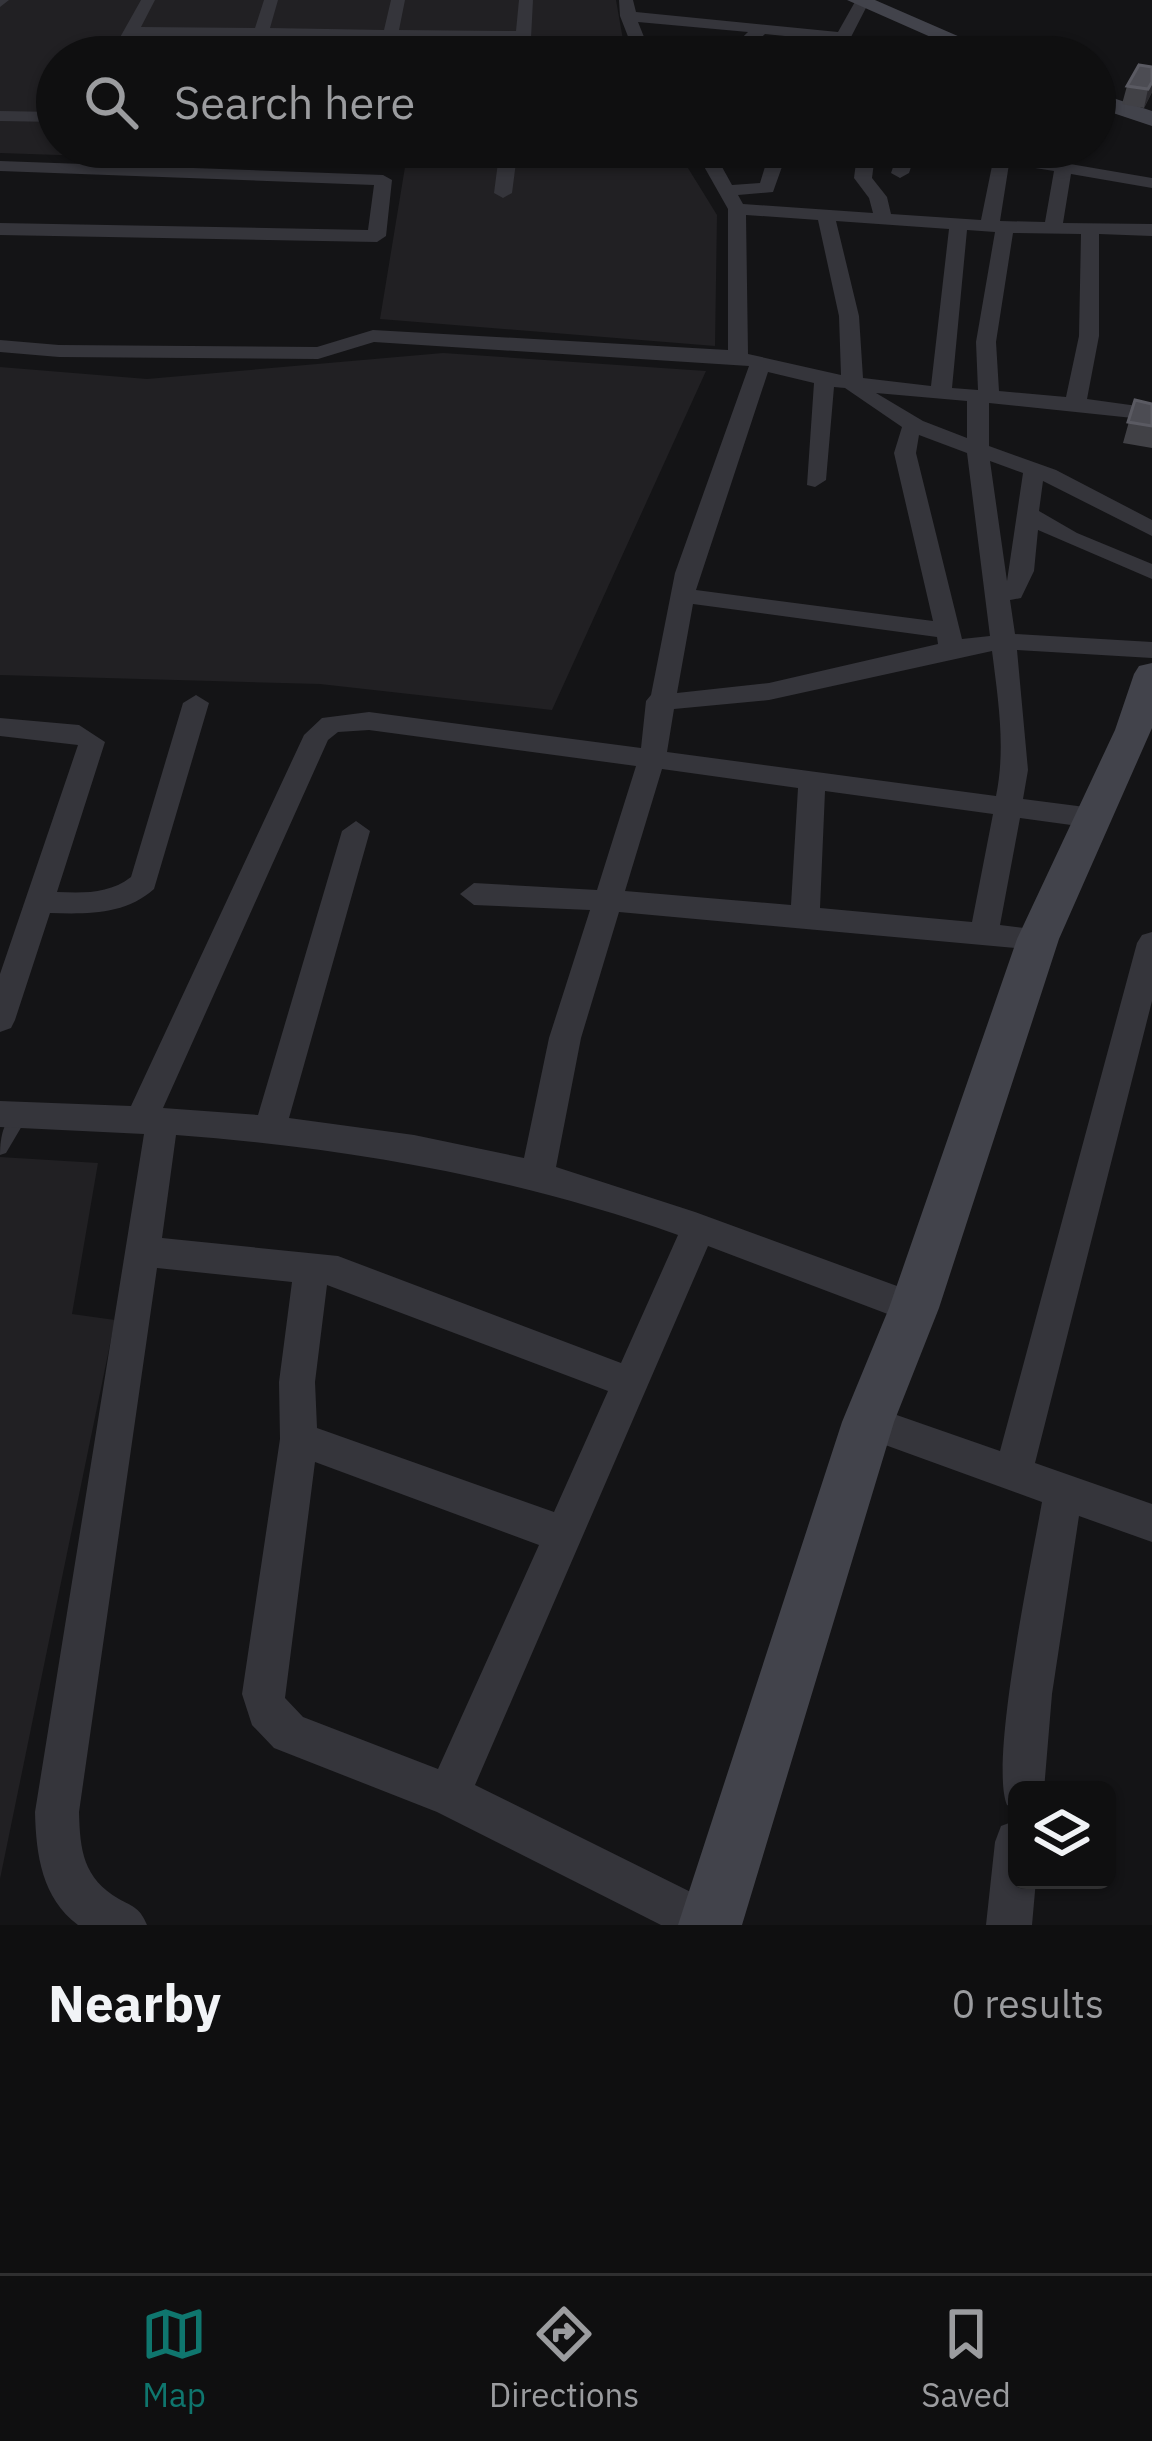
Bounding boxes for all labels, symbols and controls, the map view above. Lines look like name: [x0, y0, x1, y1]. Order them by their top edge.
search box: [36, 36, 1116, 168]
icon: search: [78, 69, 144, 135]
text: Search here: [174, 73, 415, 131]
map controls: [1008, 1781, 1116, 1889]
button: layers: [1008, 1781, 1116, 1889]
text: Nearby: [48, 1970, 221, 2036]
text: 0 results: [952, 1978, 1104, 2029]
tab: Map: [141, 2301, 207, 2416]
tab: Directions: [489, 2301, 639, 2416]
tab: Saved: [921, 2301, 1011, 2416]

